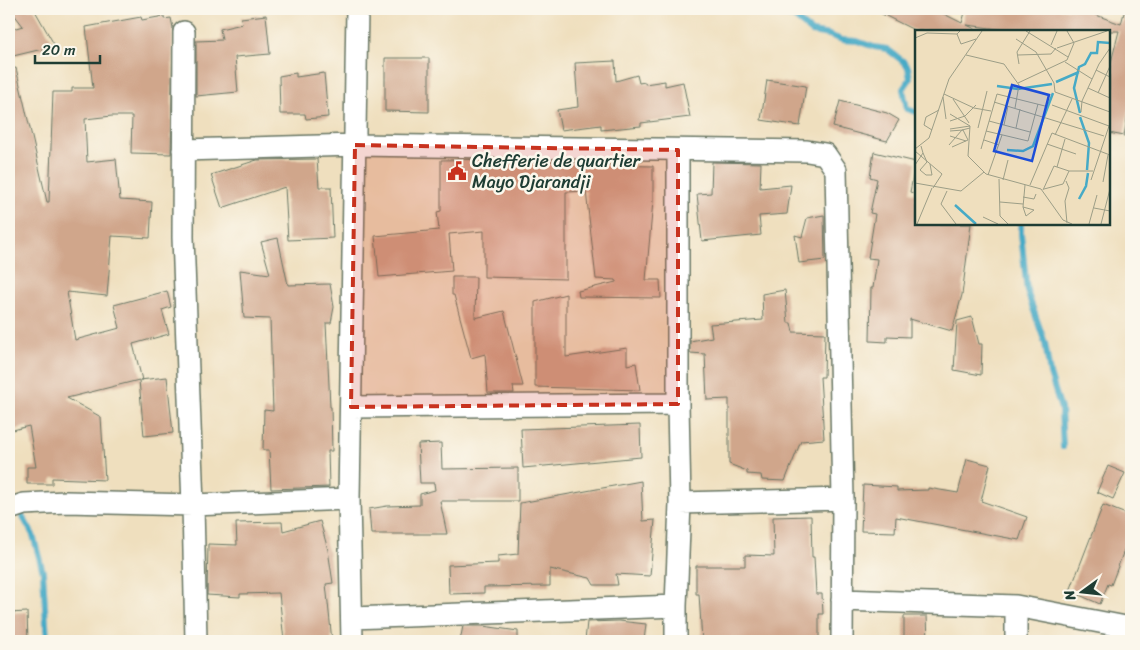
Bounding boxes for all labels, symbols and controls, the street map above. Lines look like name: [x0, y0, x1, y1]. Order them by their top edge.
inset map: [915, 30, 1110, 225]
scale bar: [35, 32, 100, 64]
text: 20 m: [42, 37, 76, 63]
place label: Chefferie de quartier Mayo Djarandji: [472, 145, 642, 198]
public building icon: Chefferie de quartier Mayo Djarandji: [446, 160, 468, 182]
north arrow: [1058, 568, 1108, 618]
text: N: [1057, 587, 1084, 604]

